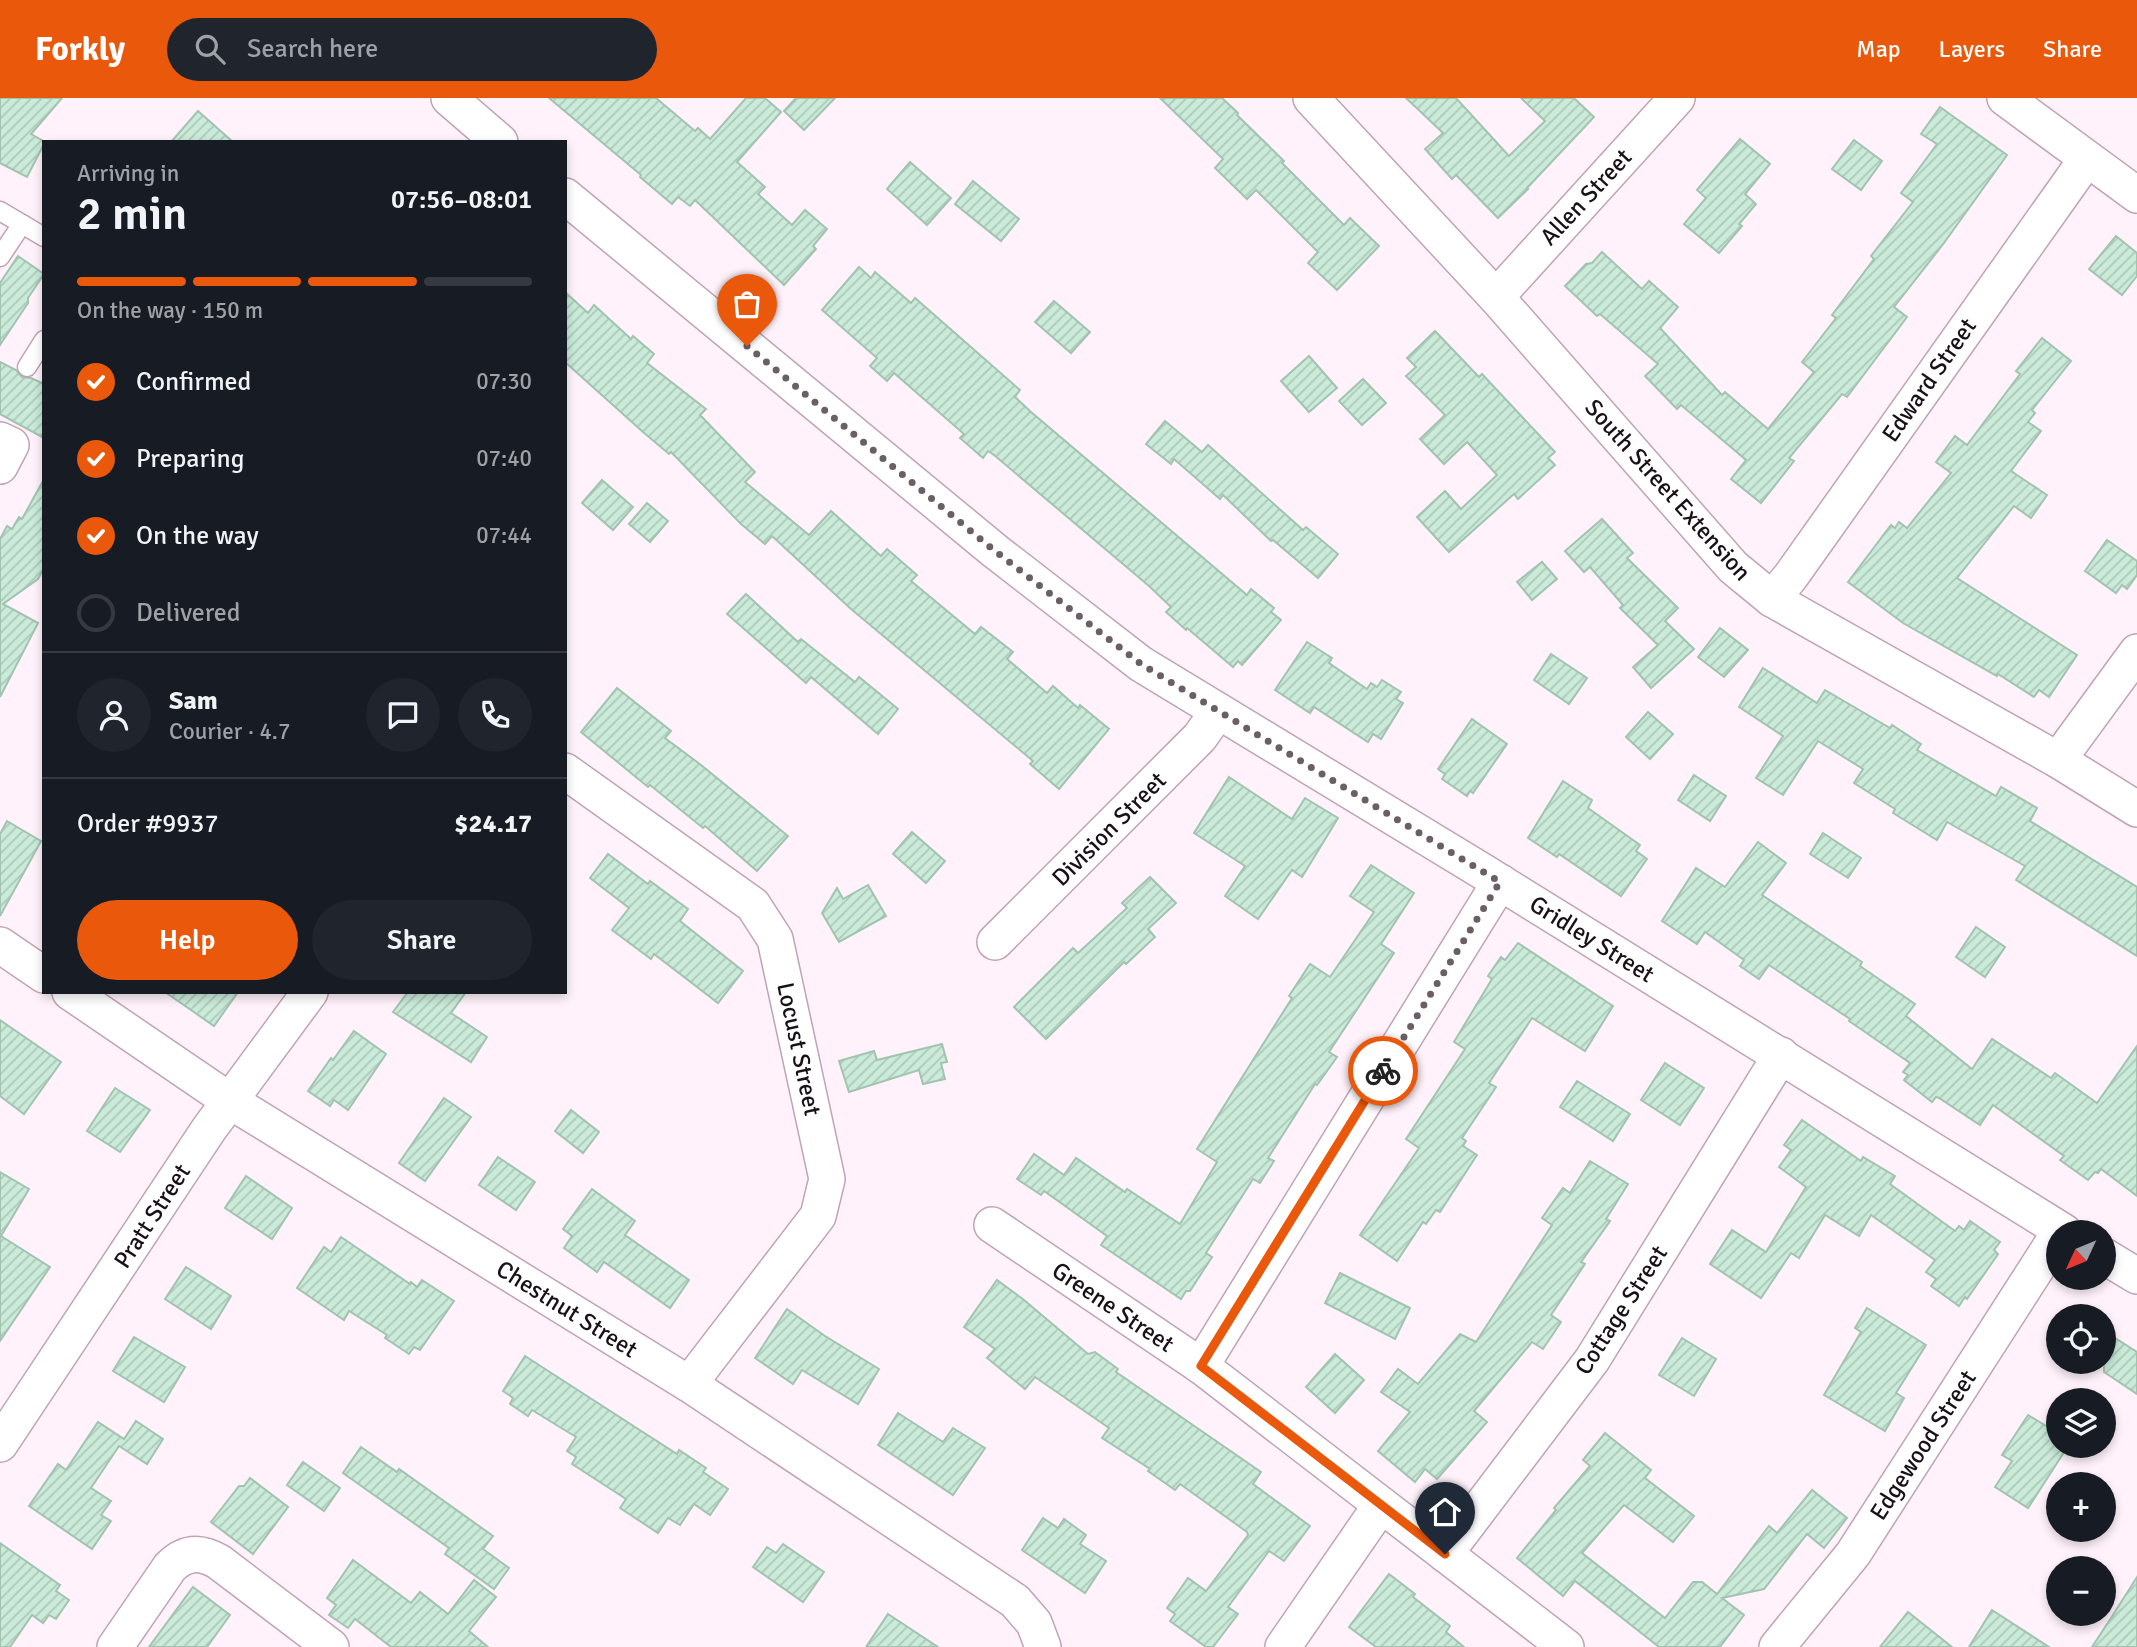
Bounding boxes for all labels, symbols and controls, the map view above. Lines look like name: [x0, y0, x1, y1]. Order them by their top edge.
search box: [167, 18, 657, 81]
text: Forkly: [35, 29, 125, 70]
icon: search: [191, 30, 229, 68]
text: Search here: [247, 33, 378, 65]
text: Map: [1856, 34, 1901, 64]
text: Layers: [1939, 34, 2005, 64]
text: Share: [2043, 34, 2102, 64]
street label: Allen Street: [1534, 143, 1638, 251]
text: Arriving in: [77, 159, 179, 188]
text: 07:56–08:01: [391, 184, 532, 216]
text: 2 min: [77, 186, 187, 242]
pin: [717, 274, 777, 346]
icon: bag: [728, 285, 766, 323]
text: On the way · 150 m: [77, 296, 263, 325]
street label: Edward Street: [1875, 312, 1983, 448]
icon: check: [77, 363, 115, 401]
text: Confirmed: [136, 366, 251, 398]
text: 07:30: [476, 367, 532, 396]
street label: South Street Extension: [1579, 393, 1757, 587]
icon: check: [77, 440, 115, 478]
text: Preparing: [136, 443, 244, 475]
text: 07:40: [476, 444, 532, 473]
icon: check: [77, 517, 115, 555]
text: On the way: [136, 520, 259, 552]
text: 07:44: [476, 521, 532, 550]
text: Delivered: [136, 597, 241, 629]
button: person: [77, 678, 151, 752]
button: chat: [366, 678, 440, 752]
button: phone: [458, 678, 532, 752]
text: Sam: [169, 685, 218, 717]
text: Courier · 4.7: [169, 717, 290, 746]
street label: Division Street: [1046, 766, 1172, 892]
text: Order #9937: [77, 808, 218, 840]
text: $24.17: [454, 808, 532, 840]
street label: Gridley Street: [1524, 889, 1660, 989]
button: Help: [77, 900, 298, 980]
button: Share: [312, 900, 532, 980]
street label: Locust Street: [770, 980, 828, 1118]
courier: [1348, 1036, 1418, 1106]
icon: bike: [1364, 1052, 1402, 1090]
street label: Pratt Street: [107, 1158, 197, 1274]
north arrow: [2046, 1220, 2116, 1290]
map controls: [2046, 1220, 2116, 1626]
street label: Cottage Street: [1568, 1240, 1674, 1380]
street label: Chestnut Street: [491, 1254, 643, 1364]
street label: Greene Street: [1046, 1255, 1180, 1359]
button: locate: [2046, 1304, 2116, 1374]
street label: Edgewood Street: [1863, 1364, 1983, 1526]
button: layers: [2046, 1388, 2116, 1458]
button: +: [2046, 1472, 2116, 1542]
pin: [1415, 1482, 1475, 1554]
icon: home: [1426, 1493, 1464, 1531]
button: −: [2046, 1556, 2116, 1626]

